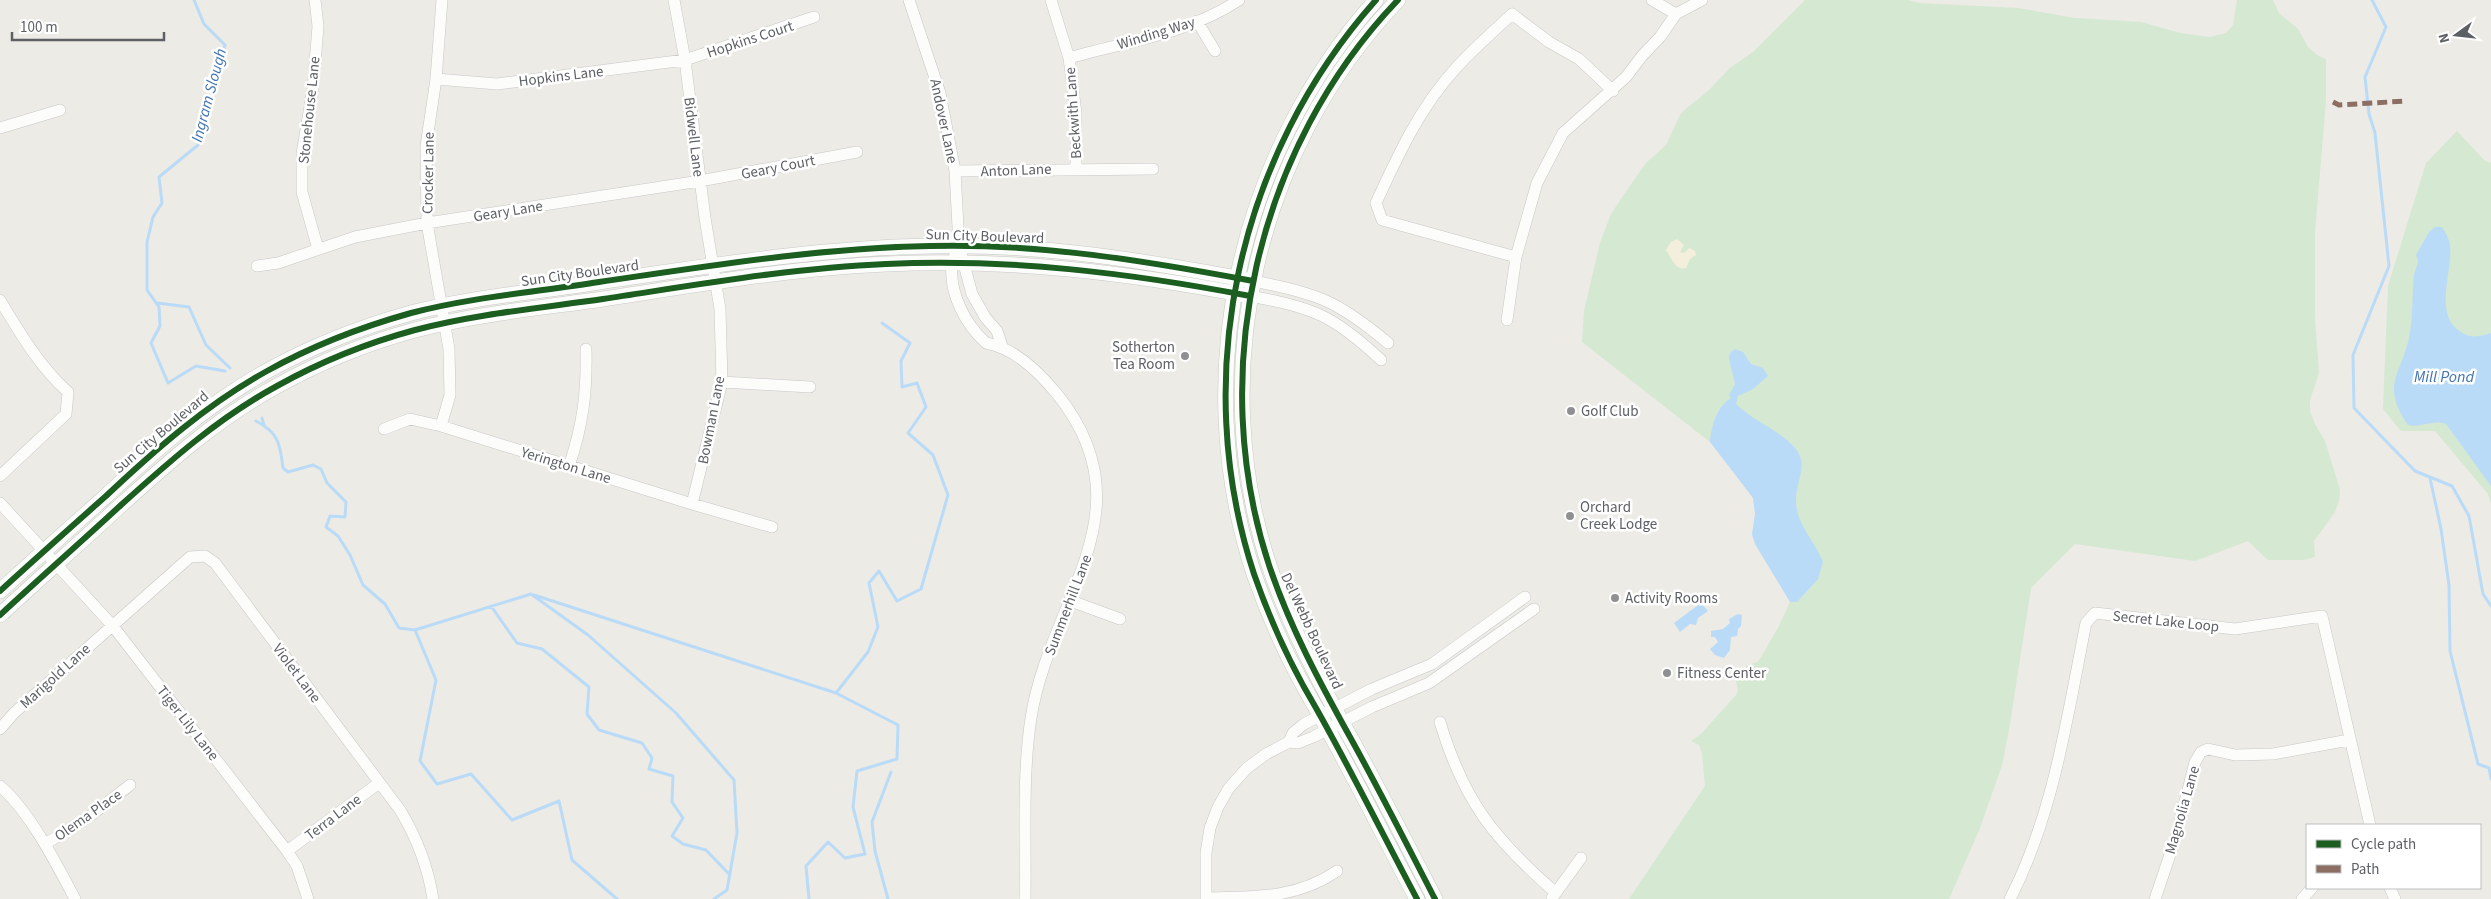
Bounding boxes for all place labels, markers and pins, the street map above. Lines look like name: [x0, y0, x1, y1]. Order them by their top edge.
place label: Sotherton Tea Room: [1112, 337, 1175, 375]
marker: Sotherton Tea Room: [1179, 350, 1191, 362]
place label: Golf Club: [1581, 401, 1638, 422]
marker: Golf Club: [1565, 405, 1577, 417]
place label: Orchard Creek Lodge: [1580, 497, 1657, 535]
marker: Orchard Creek Lodge: [1564, 510, 1576, 522]
place label: Activity Rooms: [1625, 588, 1718, 609]
marker: Activity Rooms: [1609, 592, 1621, 604]
place label: Fitness Center: [1677, 663, 1767, 684]
marker: Fitness Center: [1661, 667, 1673, 679]

